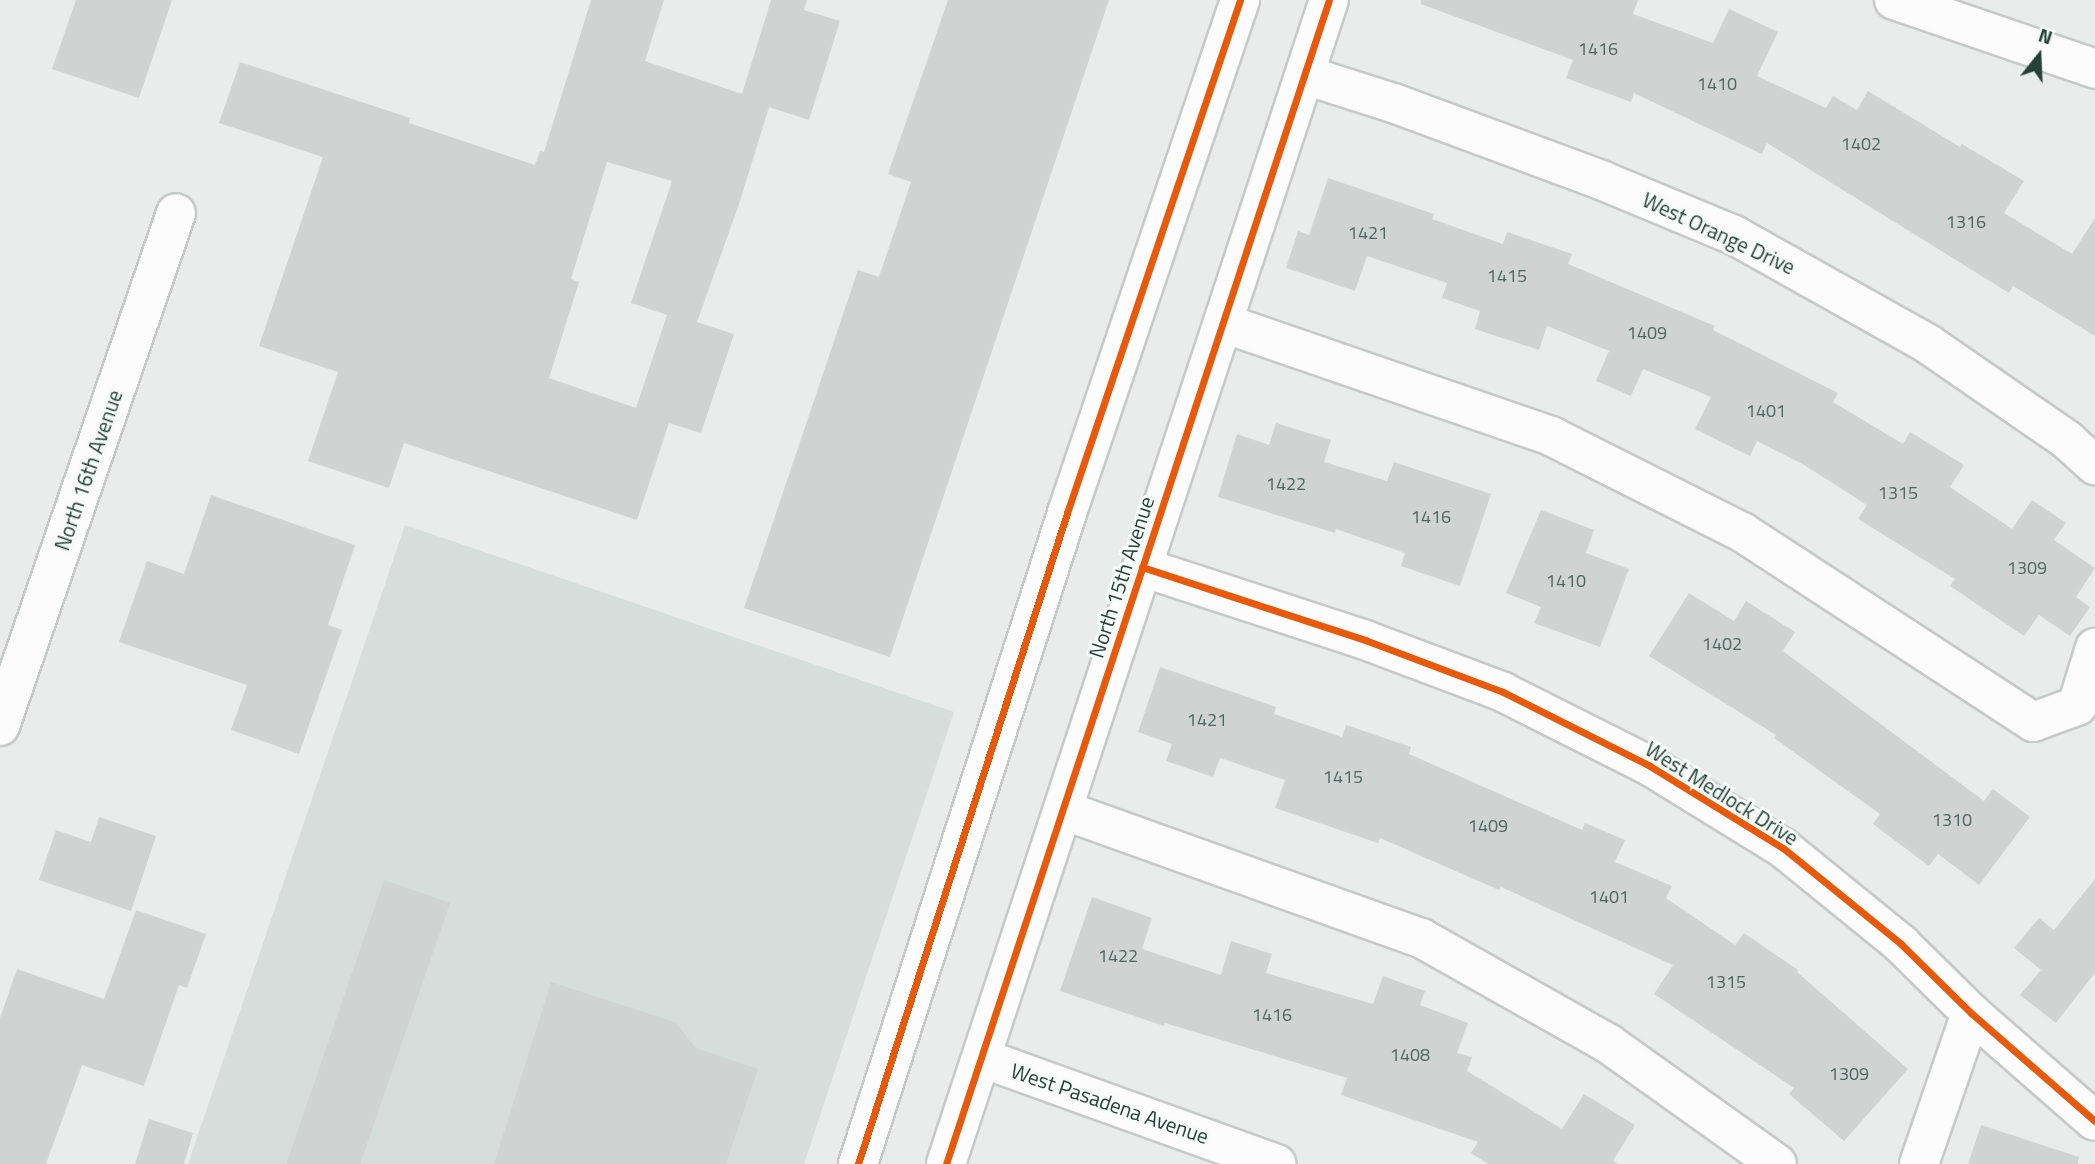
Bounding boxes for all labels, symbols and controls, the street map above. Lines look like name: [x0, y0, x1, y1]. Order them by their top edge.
text: N: [2035, 20, 2056, 51]
north arrow: [2004, 21, 2074, 91]
house number: 1416: [1578, 38, 1618, 60]
house number: 1410: [1697, 73, 1737, 95]
house number: 1402: [1841, 133, 1881, 155]
street label: West Orange Drive: [1639, 187, 1799, 279]
house number: 1316: [1946, 211, 1986, 233]
house number: 1421: [1348, 222, 1388, 244]
house number: 1415: [1487, 265, 1527, 287]
house number: 1409: [1627, 322, 1667, 344]
street label: North 16th Avenue: [49, 386, 127, 554]
house number: 1401: [1746, 400, 1786, 422]
house number: 1422: [1266, 473, 1306, 495]
house number: 1315: [1878, 482, 1918, 504]
street label: North 15th Avenue: [1083, 493, 1159, 661]
house number: 1416: [1411, 506, 1451, 528]
house number: 1309: [2007, 557, 2047, 579]
house number: 1410: [1546, 570, 1586, 592]
house number: 1402: [1702, 633, 1742, 655]
house number: 1421: [1187, 709, 1227, 731]
street label: West Medlock Drive: [1641, 736, 1803, 850]
house number: 1415: [1323, 766, 1363, 788]
house number: 1310: [1932, 809, 1972, 831]
house number: 1409: [1468, 815, 1508, 837]
house number: 1401: [1589, 886, 1629, 908]
house number: 1422: [1098, 945, 1138, 967]
house number: 1315: [1706, 971, 1746, 993]
house number: 1416: [1252, 1004, 1292, 1026]
house number: 1408: [1390, 1044, 1430, 1066]
street label: West Pasadena Avenue: [1008, 1057, 1212, 1149]
house number: 1309: [1829, 1063, 1869, 1085]

